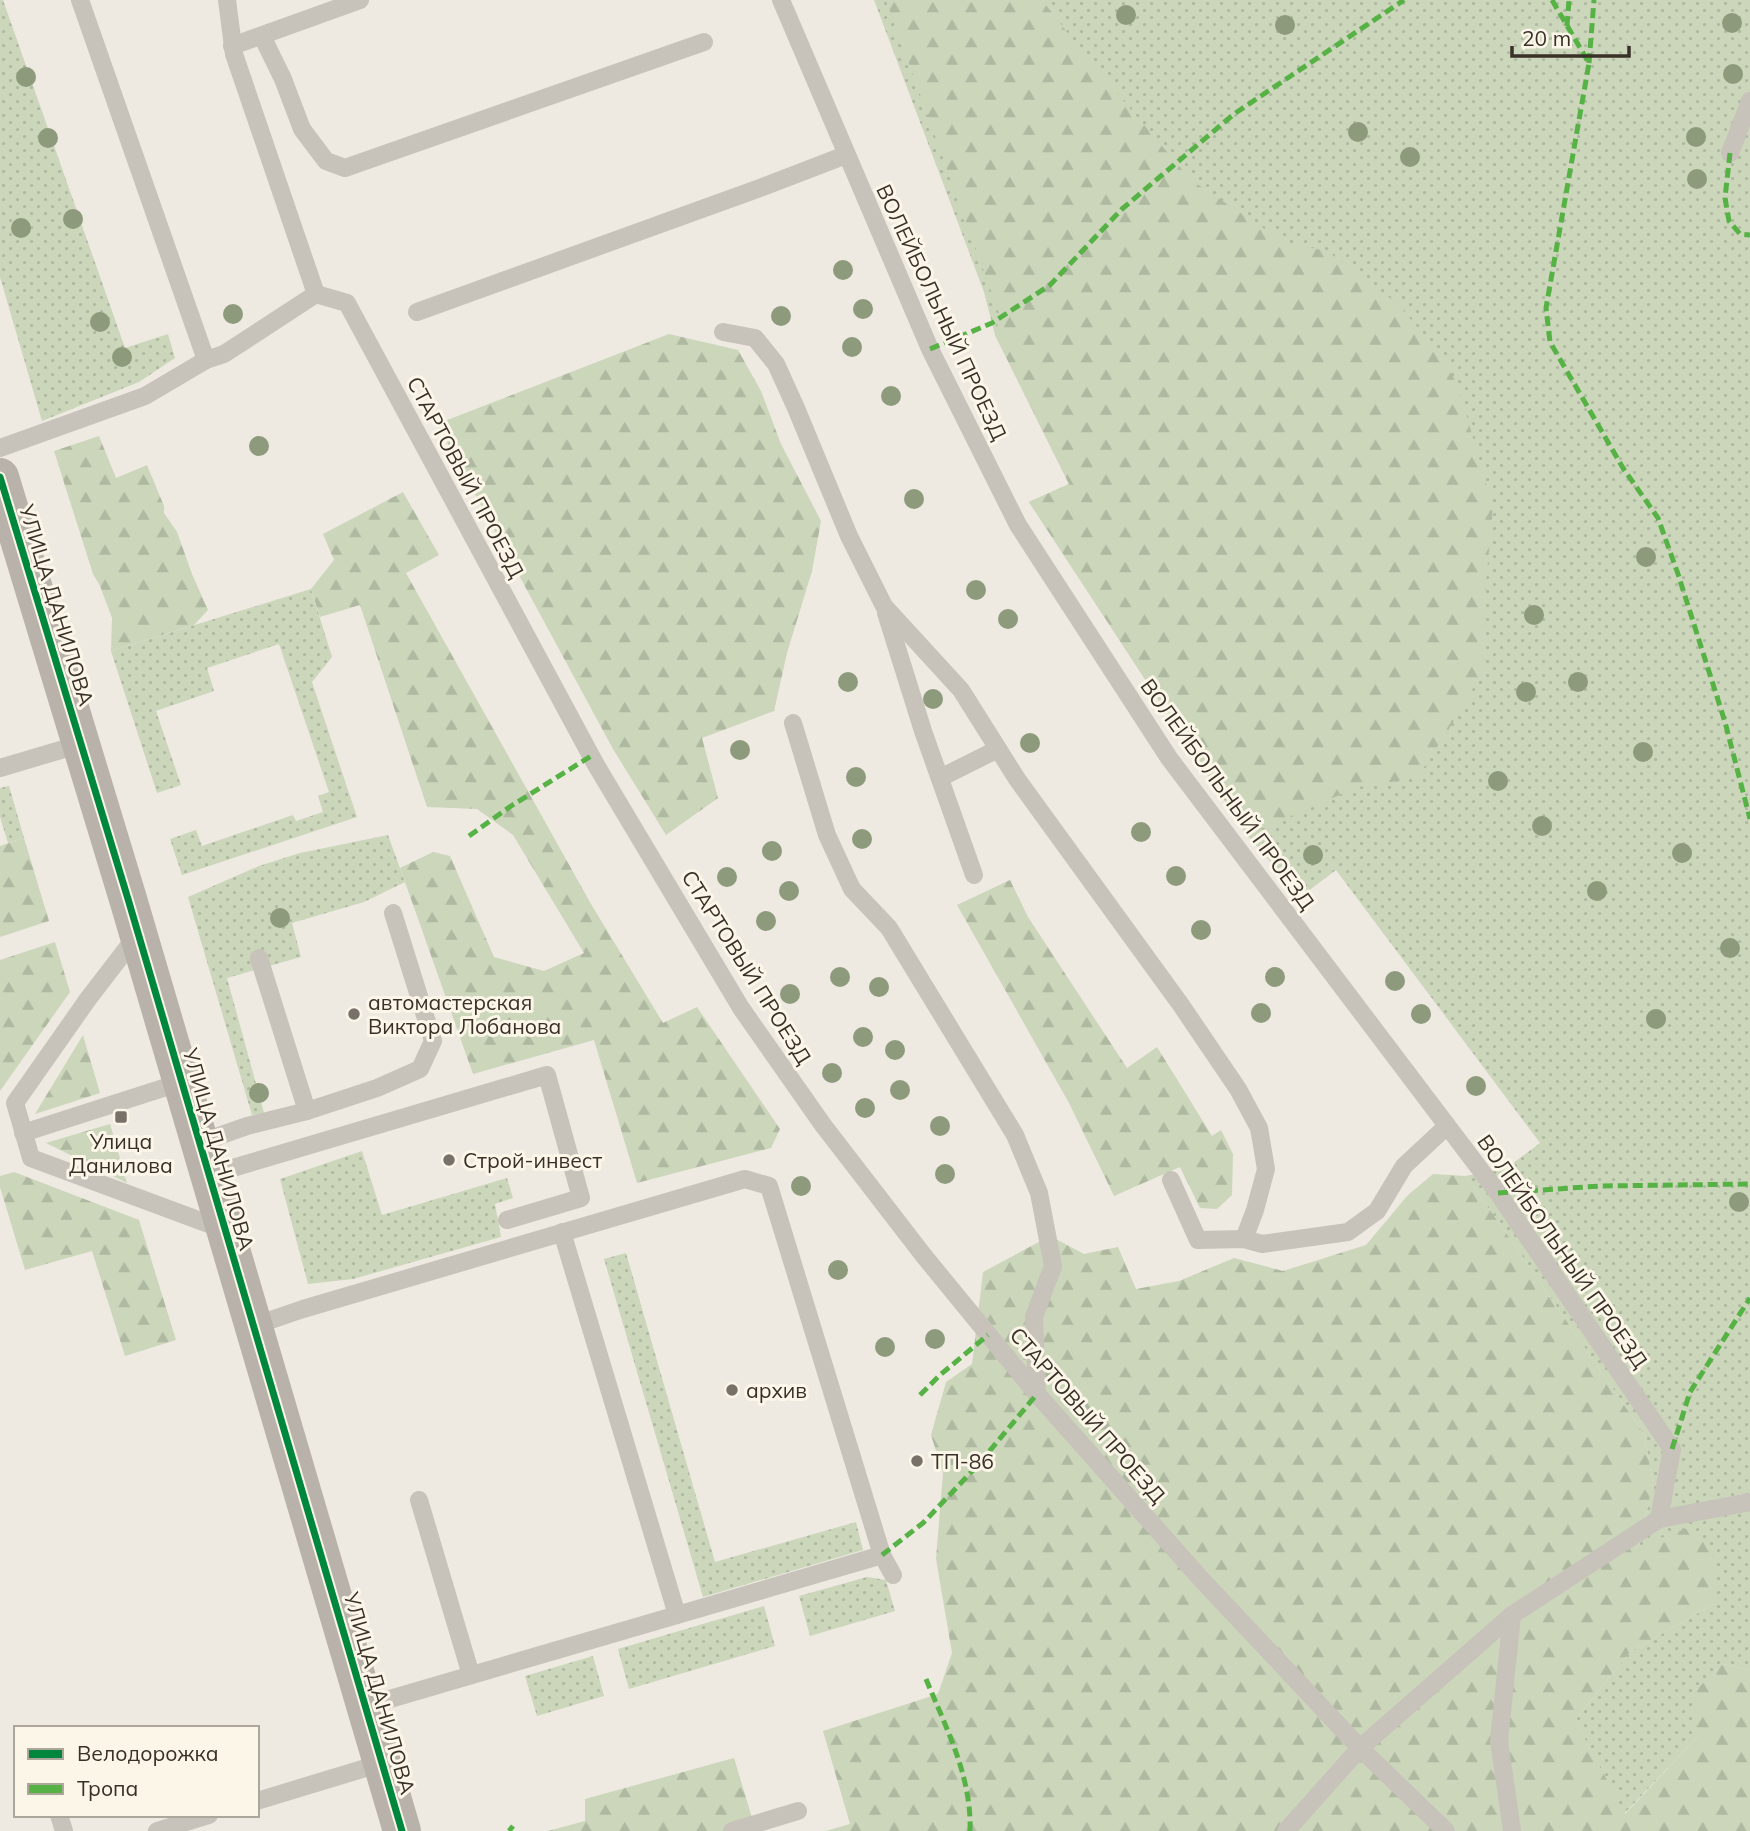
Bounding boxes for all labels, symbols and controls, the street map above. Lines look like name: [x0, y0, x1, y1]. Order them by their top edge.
scale bar: [1512, 14, 1629, 58]
text: 20 m: [1522, 25, 1571, 51]
street label: ВОЛЕЙБОЛЬНЫЙ ПРОЕЗД: [871, 180, 1013, 444]
street label: СТАРТОВЫЙ ПРОЕЗД: [402, 372, 530, 582]
street label: УЛИЦА ДАНИЛОВА: [14, 500, 100, 709]
street label: ВОЛЕЙБОЛЬНЫЙ ПРОЕЗД: [1135, 673, 1321, 915]
street label: СТАРТОВЫЙ ПРОЕЗД: [677, 865, 818, 1069]
place label: автомастерская Виктора Лобанова: [368, 989, 561, 1039]
marker: автомастерская Виктора Лобанова: [346, 1006, 362, 1022]
street label: УЛИЦА ДАНИЛОВА: [177, 1044, 260, 1254]
marker: Улица Данилова: [113, 1109, 129, 1125]
place label: Улица Данилова: [69, 1128, 173, 1178]
street label: ВОЛЕЙБОЛЬНЫЙ ПРОЕЗД: [1472, 1129, 1654, 1373]
place label: Строй-инвест: [463, 1147, 602, 1173]
marker: Строй-инвест: [441, 1152, 457, 1168]
street label: СТАРТОВЫЙ ПРОЕЗД: [1005, 1322, 1171, 1508]
place label: архив: [746, 1377, 807, 1403]
marker: архив: [724, 1382, 740, 1398]
place label: ТП-86: [931, 1448, 994, 1474]
marker: ТП-86: [909, 1453, 925, 1469]
street label: УЛИЦА ДАНИЛОВА: [338, 1588, 421, 1798]
legend: [14, 1726, 259, 1817]
text: Велодорожка: [77, 1740, 219, 1766]
text: Тропа: [77, 1775, 138, 1801]

